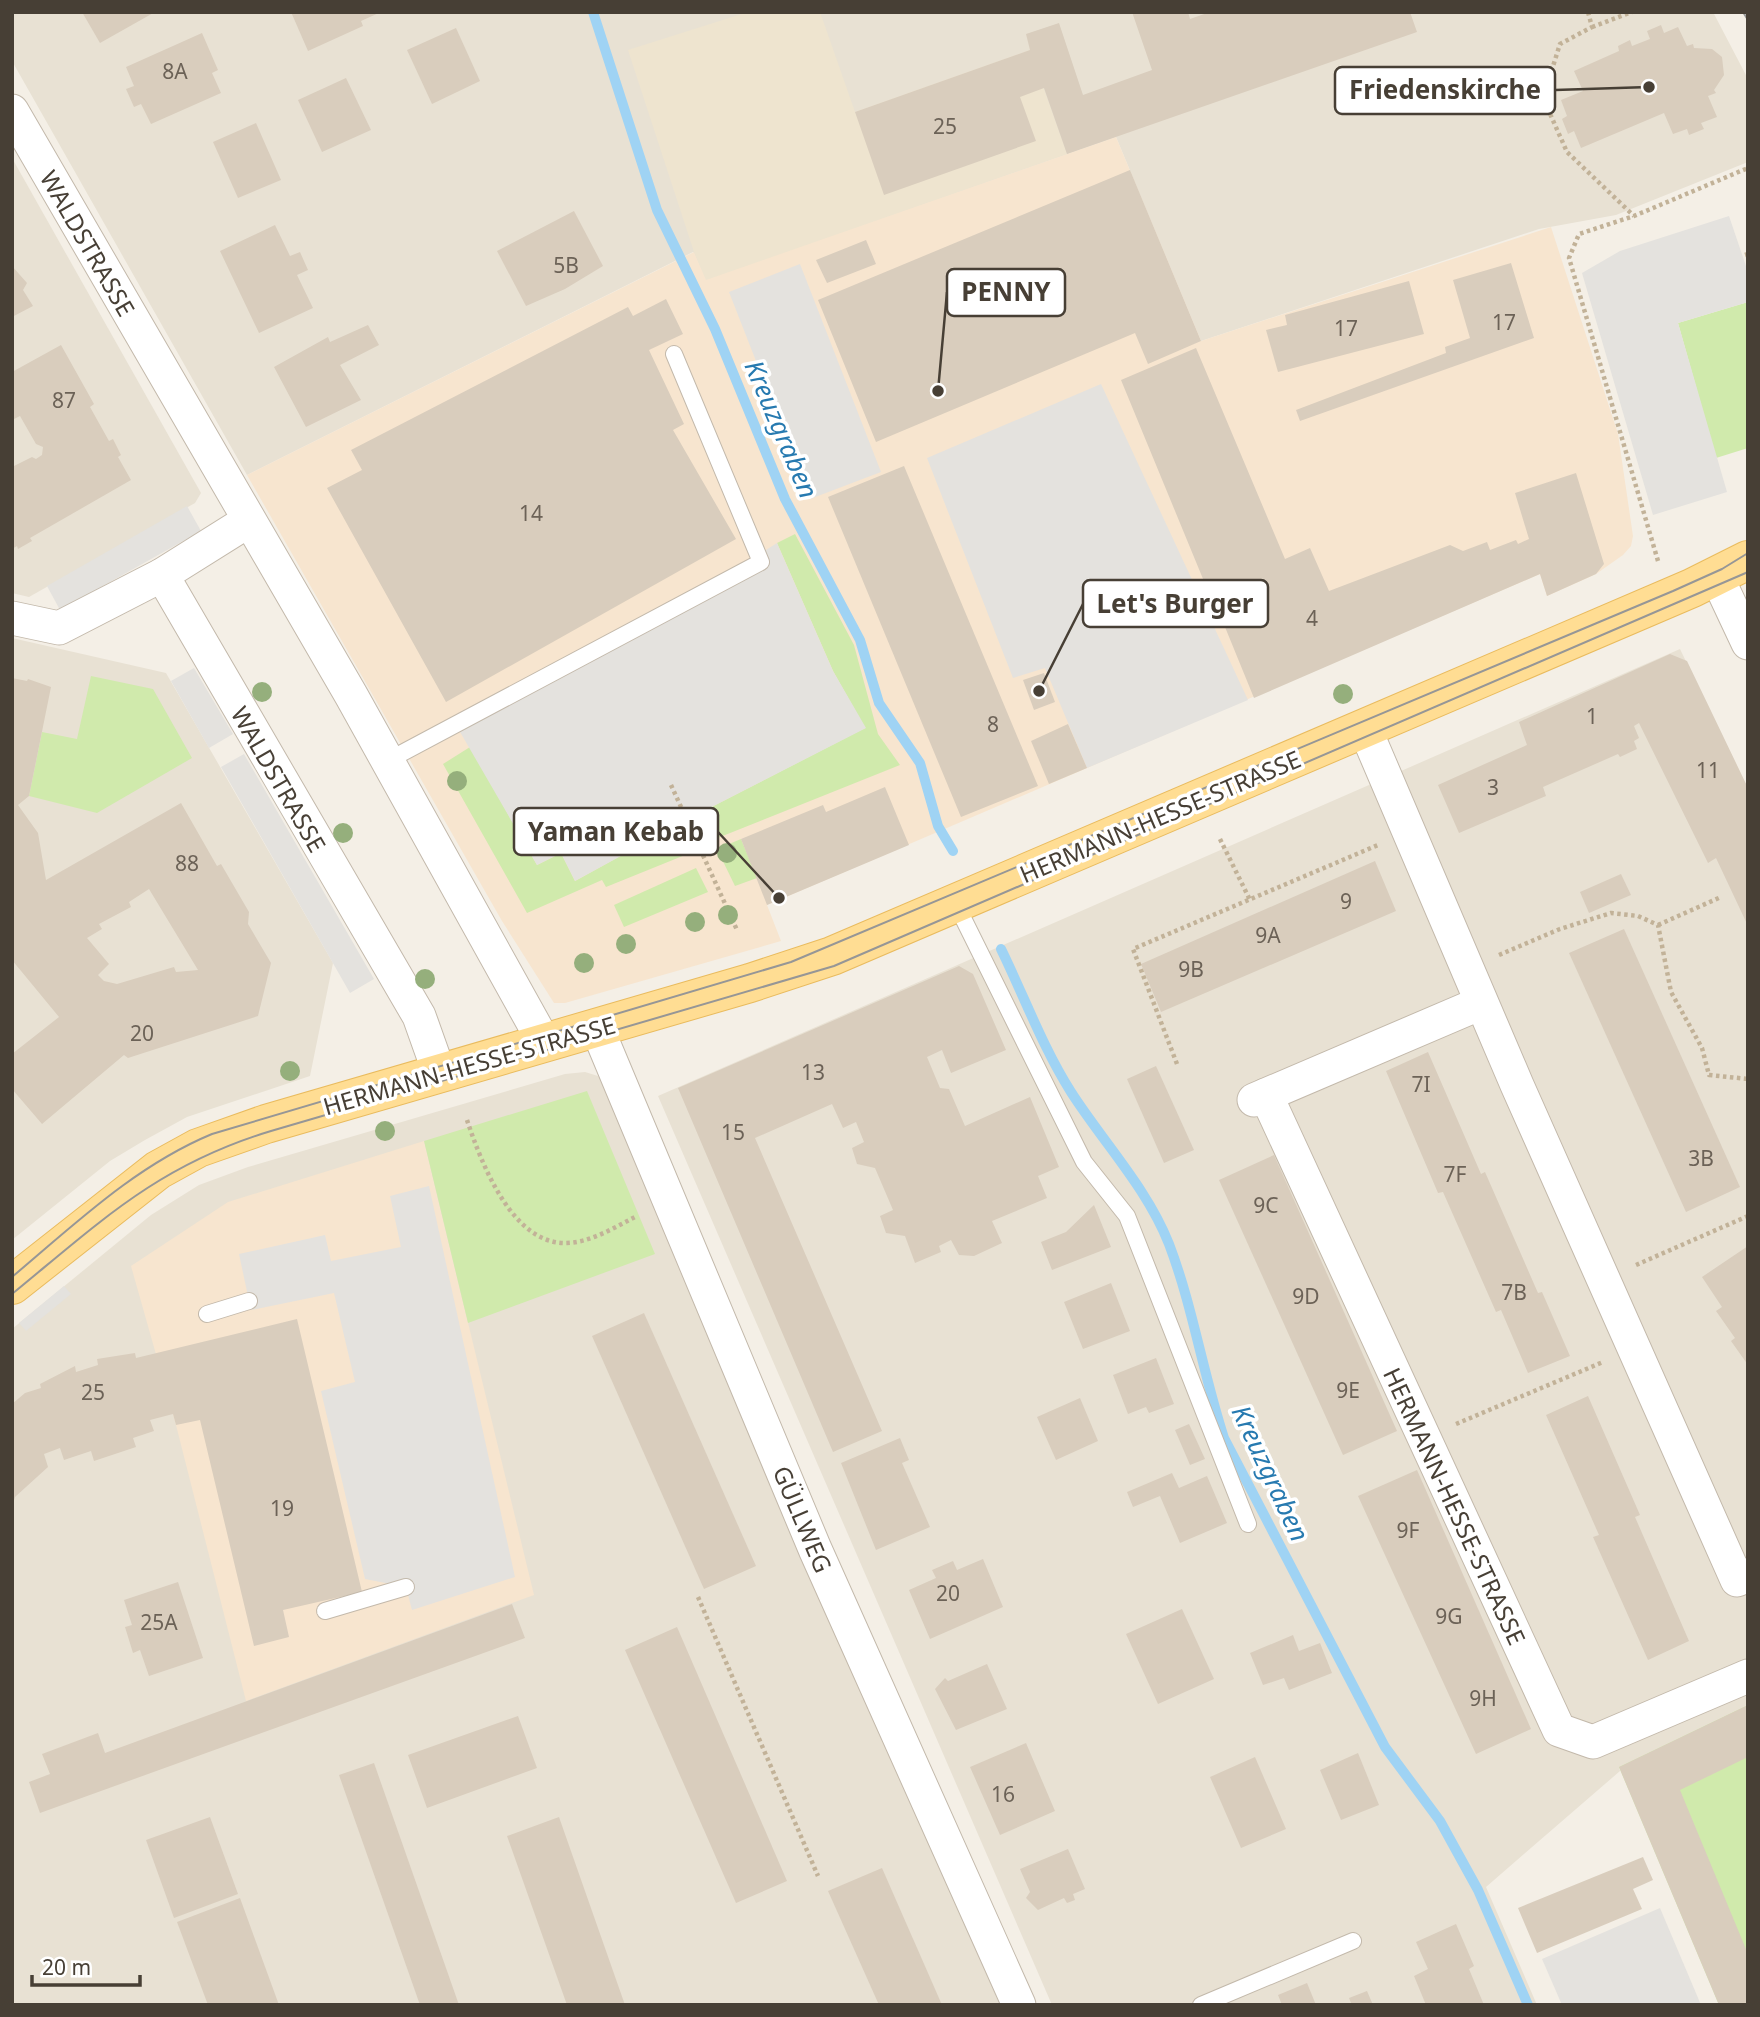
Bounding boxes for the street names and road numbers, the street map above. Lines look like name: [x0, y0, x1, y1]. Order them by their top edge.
street label: WALDSTRASSE: [33, 164, 143, 322]
street label: WALDSTRASSE: [224, 700, 334, 858]
street label: HERMANN-HESSE-STRASSE: [1014, 742, 1306, 890]
street label: HERMANN-HESSE-STRASSE: [319, 1007, 619, 1123]
street label: HERMANN-HESSE-STRASSE: [1376, 1362, 1534, 1650]
street label: GÜLLWEG: [766, 1461, 840, 1577]

